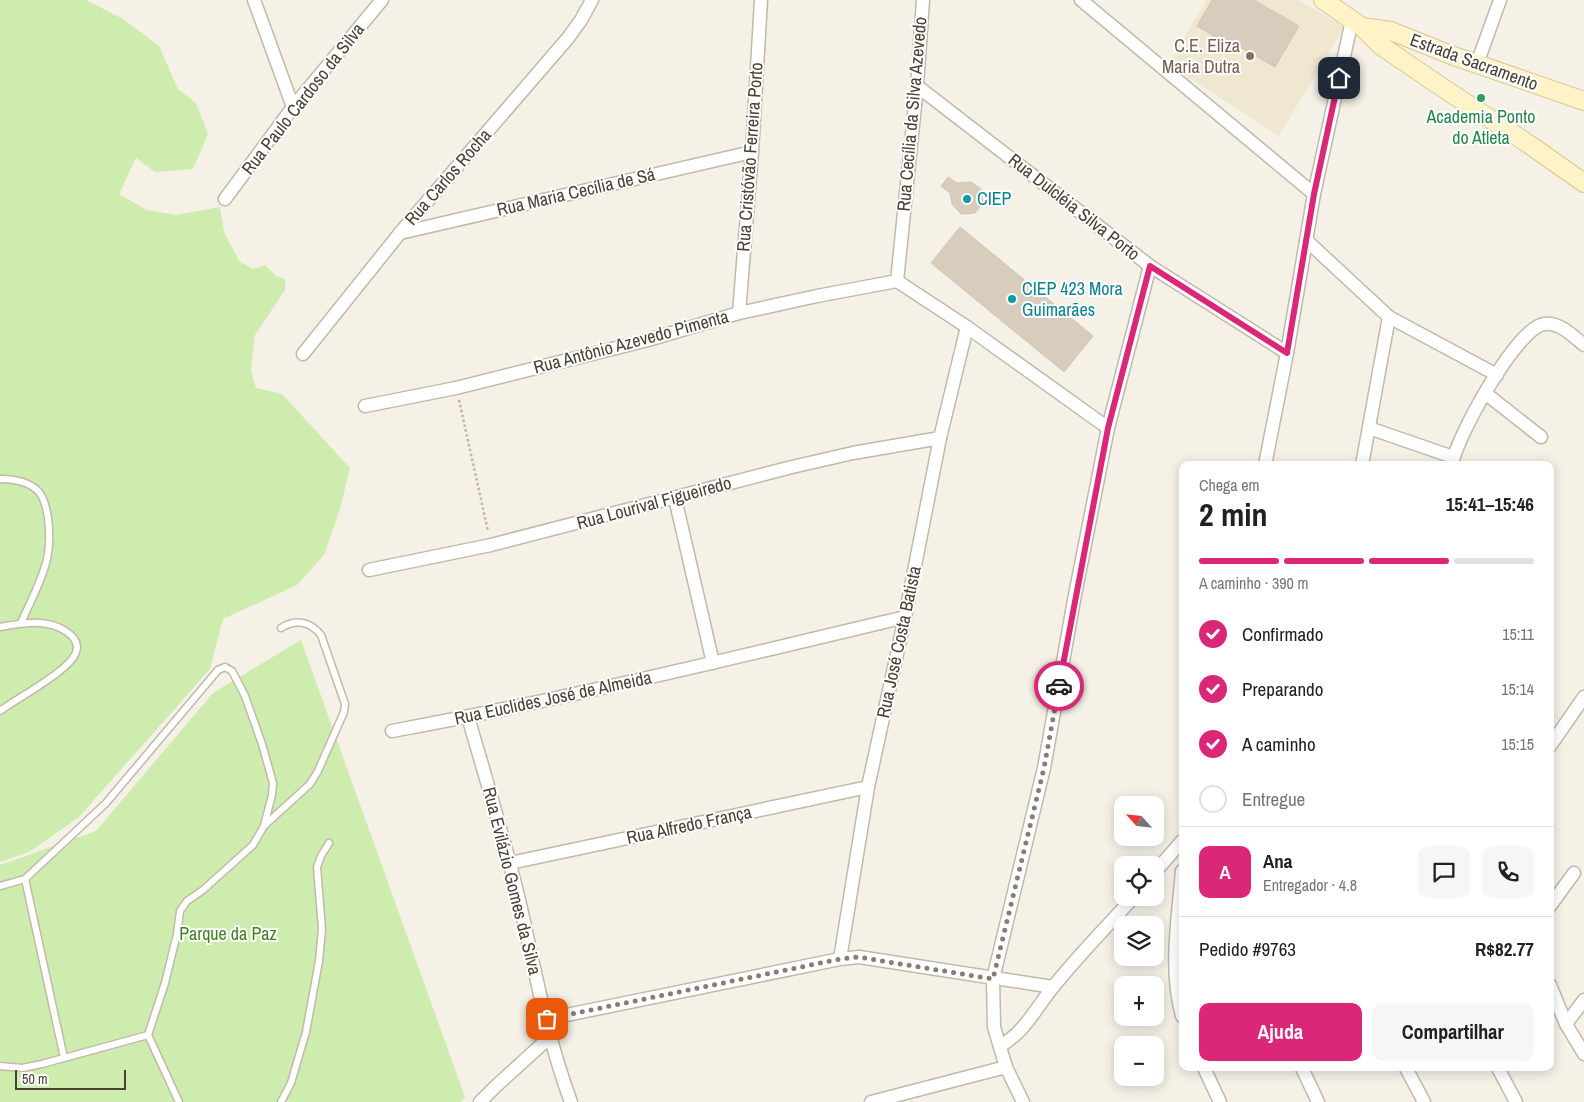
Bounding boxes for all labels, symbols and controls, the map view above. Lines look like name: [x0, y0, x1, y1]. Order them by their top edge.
street label: Rua Cecília da Silva Azevedo: [891, 16, 932, 212]
street label: Rua Paulo Cardoso da Silva: [235, 18, 370, 180]
street label: Estrada Sacramento: [1407, 27, 1542, 96]
place label: C.E. Eliza Maria Dutra: [1162, 33, 1240, 79]
marker: C.E. Eliza Maria Dutra: [1244, 50, 1256, 62]
pin: [1318, 57, 1360, 99]
street label: Rua Cristóvão Ferreira Porto: [730, 62, 769, 252]
icon: home: [1325, 64, 1353, 92]
marker: Academia Ponto do Atleta: [1475, 92, 1487, 104]
place label: Academia Ponto do Atleta: [1425, 104, 1536, 150]
street label: Rua Carlos Rocha: [399, 123, 497, 230]
street label: Rua Dulcléia Silva Porto: [1003, 147, 1145, 266]
street label: Rua Maria Cecília de Sá: [494, 161, 657, 222]
place label: CIEP: [977, 186, 1012, 211]
marker: CIEP: [961, 193, 973, 205]
place label: CIEP 423 Mora Guimarães: [1022, 276, 1123, 322]
marker: CIEP 423 Mora Guimarães: [1006, 293, 1018, 305]
street label: Rua Antônio Azevedo Pimenta: [531, 303, 731, 380]
street label: Rua Lourival Figueiredo: [574, 470, 734, 535]
text: Chega em: [1199, 474, 1260, 496]
text: 15:41–15:46: [1446, 491, 1534, 517]
text: 2 min: [1199, 493, 1268, 536]
street label: Rua José Costa Batista: [870, 563, 927, 720]
text: A caminho · 390 m: [1199, 572, 1308, 594]
icon: check: [1199, 620, 1227, 648]
text: Confirmado: [1242, 621, 1323, 647]
text: 15:11: [1502, 623, 1534, 645]
courier: [1034, 661, 1084, 711]
street label: Rua Euclides José de Almeida: [452, 664, 654, 731]
icon: car: [1045, 672, 1073, 700]
icon: check: [1199, 675, 1227, 703]
text: Preparando: [1242, 676, 1323, 702]
text: 15:14: [1501, 678, 1534, 700]
icon: check: [1199, 730, 1227, 758]
text: A caminho: [1242, 731, 1316, 757]
text: 15:15: [1501, 733, 1534, 755]
street label: Rua Evilázio Gomes da Silva: [477, 784, 548, 977]
text: Entregue: [1242, 786, 1305, 812]
north arrow: [1114, 796, 1164, 846]
map controls: [1114, 796, 1164, 1086]
street label: Rua Alfredo França: [624, 799, 754, 850]
button: chat: [1418, 846, 1470, 898]
button: phone: [1482, 846, 1534, 898]
text: Ana: [1263, 848, 1292, 874]
button: locate: [1114, 856, 1164, 906]
text: A: [1219, 859, 1231, 885]
text: Entregador · 4.8: [1263, 874, 1357, 896]
button: layers: [1114, 916, 1164, 966]
park label: Parque da Paz: [179, 921, 277, 946]
text: Pedido #9763: [1199, 936, 1296, 962]
text: R$82.77: [1475, 936, 1534, 962]
button: +: [1114, 976, 1164, 1026]
pin: [526, 998, 568, 1040]
button: Ajuda: [1199, 1003, 1362, 1061]
button: Compartilhar: [1372, 1003, 1534, 1061]
icon: bag: [533, 1005, 561, 1033]
button: −: [1114, 1036, 1164, 1086]
scale bar: [15, 1067, 126, 1090]
text: 50 m: [22, 1070, 48, 1088]

